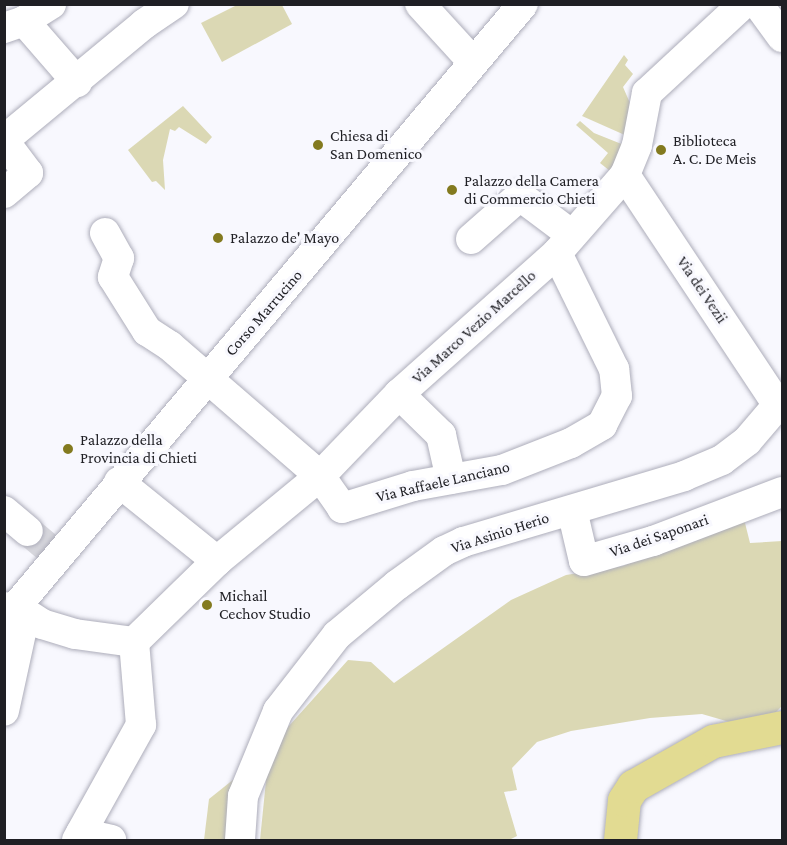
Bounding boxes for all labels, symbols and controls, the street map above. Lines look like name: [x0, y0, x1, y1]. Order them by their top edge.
place label: Chiesa di San Domenico: [330, 126, 422, 164]
place label: Biblioteca A. C. De Meis: [673, 131, 756, 169]
marker: Chiesa di San Domenico: [311, 138, 325, 152]
marker: Biblioteca A. C. De Meis: [654, 143, 668, 157]
place label: Palazzo della Camera di Commercio Chieti: [464, 171, 599, 209]
marker: Palazzo della Camera di Commercio Chieti: [445, 183, 459, 197]
place label: Palazzo de' Mayo: [230, 228, 339, 248]
marker: Palazzo de' Mayo: [211, 231, 225, 245]
street label: Via dei Vezii: [673, 253, 731, 327]
street label: Corso Marrucino: [221, 266, 307, 360]
street label: Via Marco Vezio Marcello: [408, 266, 540, 388]
place label: Palazzo della Provincia di Chieti: [80, 430, 197, 468]
marker: Palazzo della Provincia di Chieti: [61, 442, 75, 456]
street label: Via Raffaele Lanciano: [374, 457, 512, 507]
street label: Via Asinio Herio: [448, 508, 552, 558]
street label: Via dei Saponari: [607, 510, 711, 562]
place label: Michail Cechov Studio: [219, 586, 311, 624]
marker: Michail Cechov Studio: [200, 598, 214, 612]

